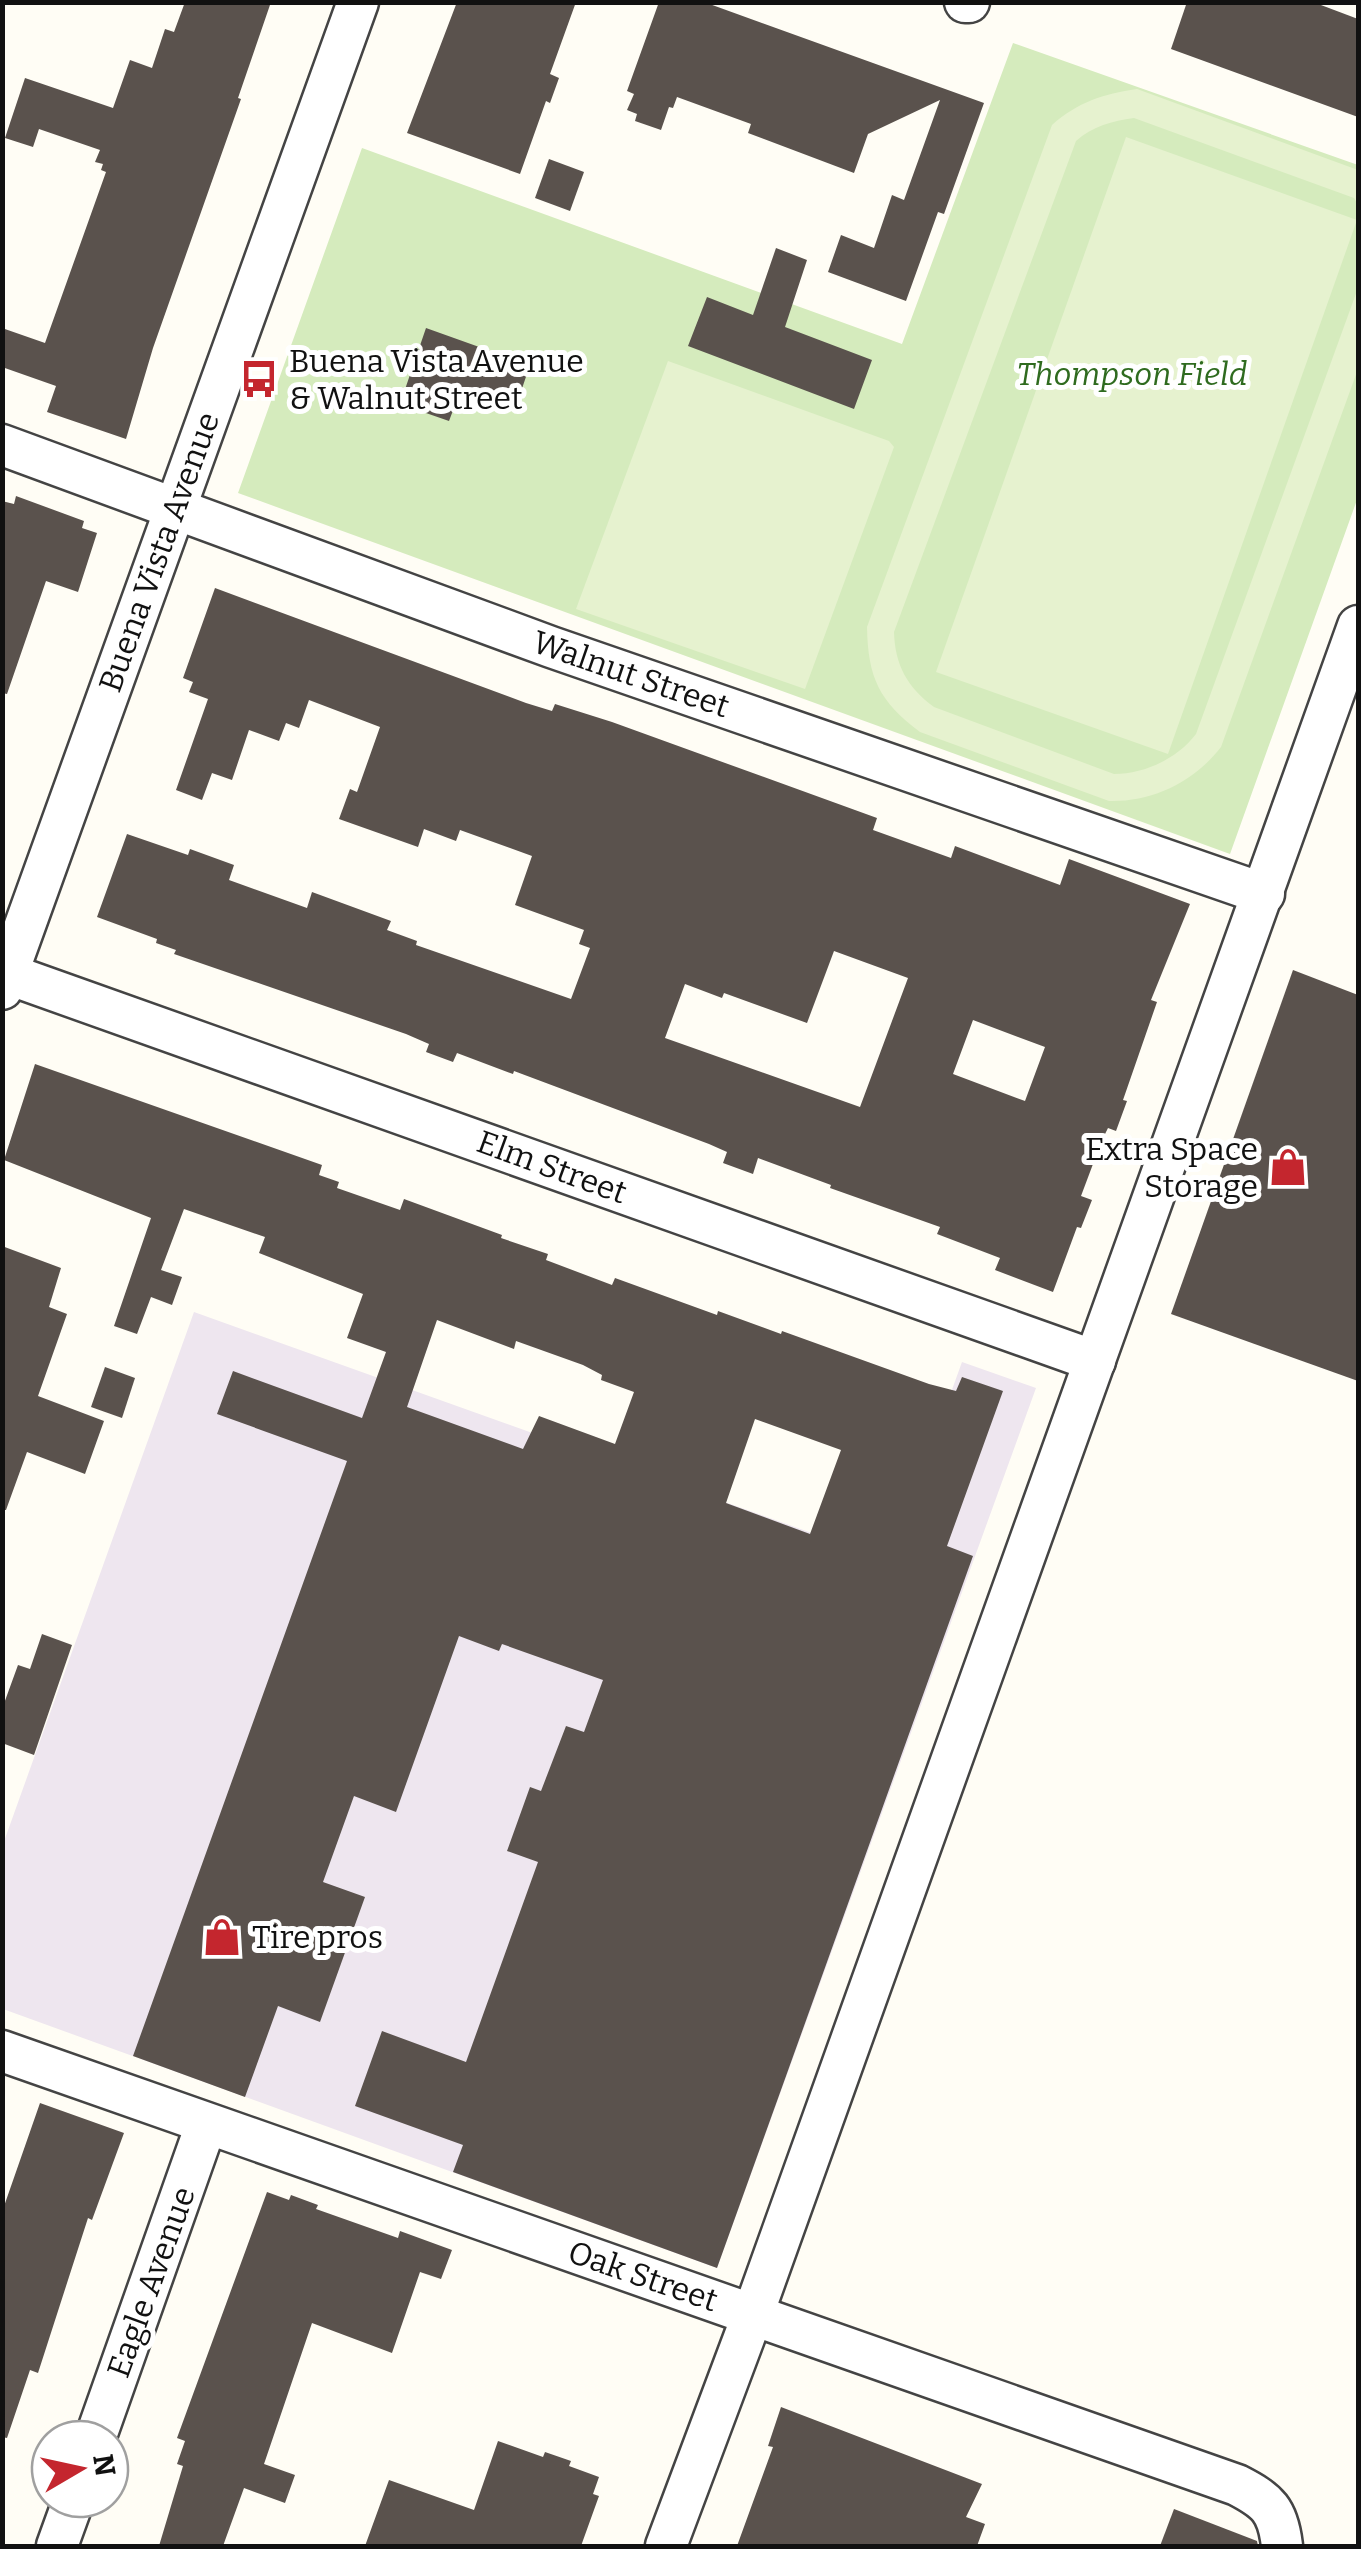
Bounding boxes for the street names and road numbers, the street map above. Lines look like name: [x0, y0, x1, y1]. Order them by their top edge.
street label: Buena Vista Avenue: [91, 407, 227, 697]
street label: Walnut Street: [528, 623, 735, 726]
street label: Elm Street: [472, 1122, 632, 1212]
street label: Eagle Avenue: [99, 2182, 203, 2382]
street label: Oak Street: [563, 2233, 723, 2319]

